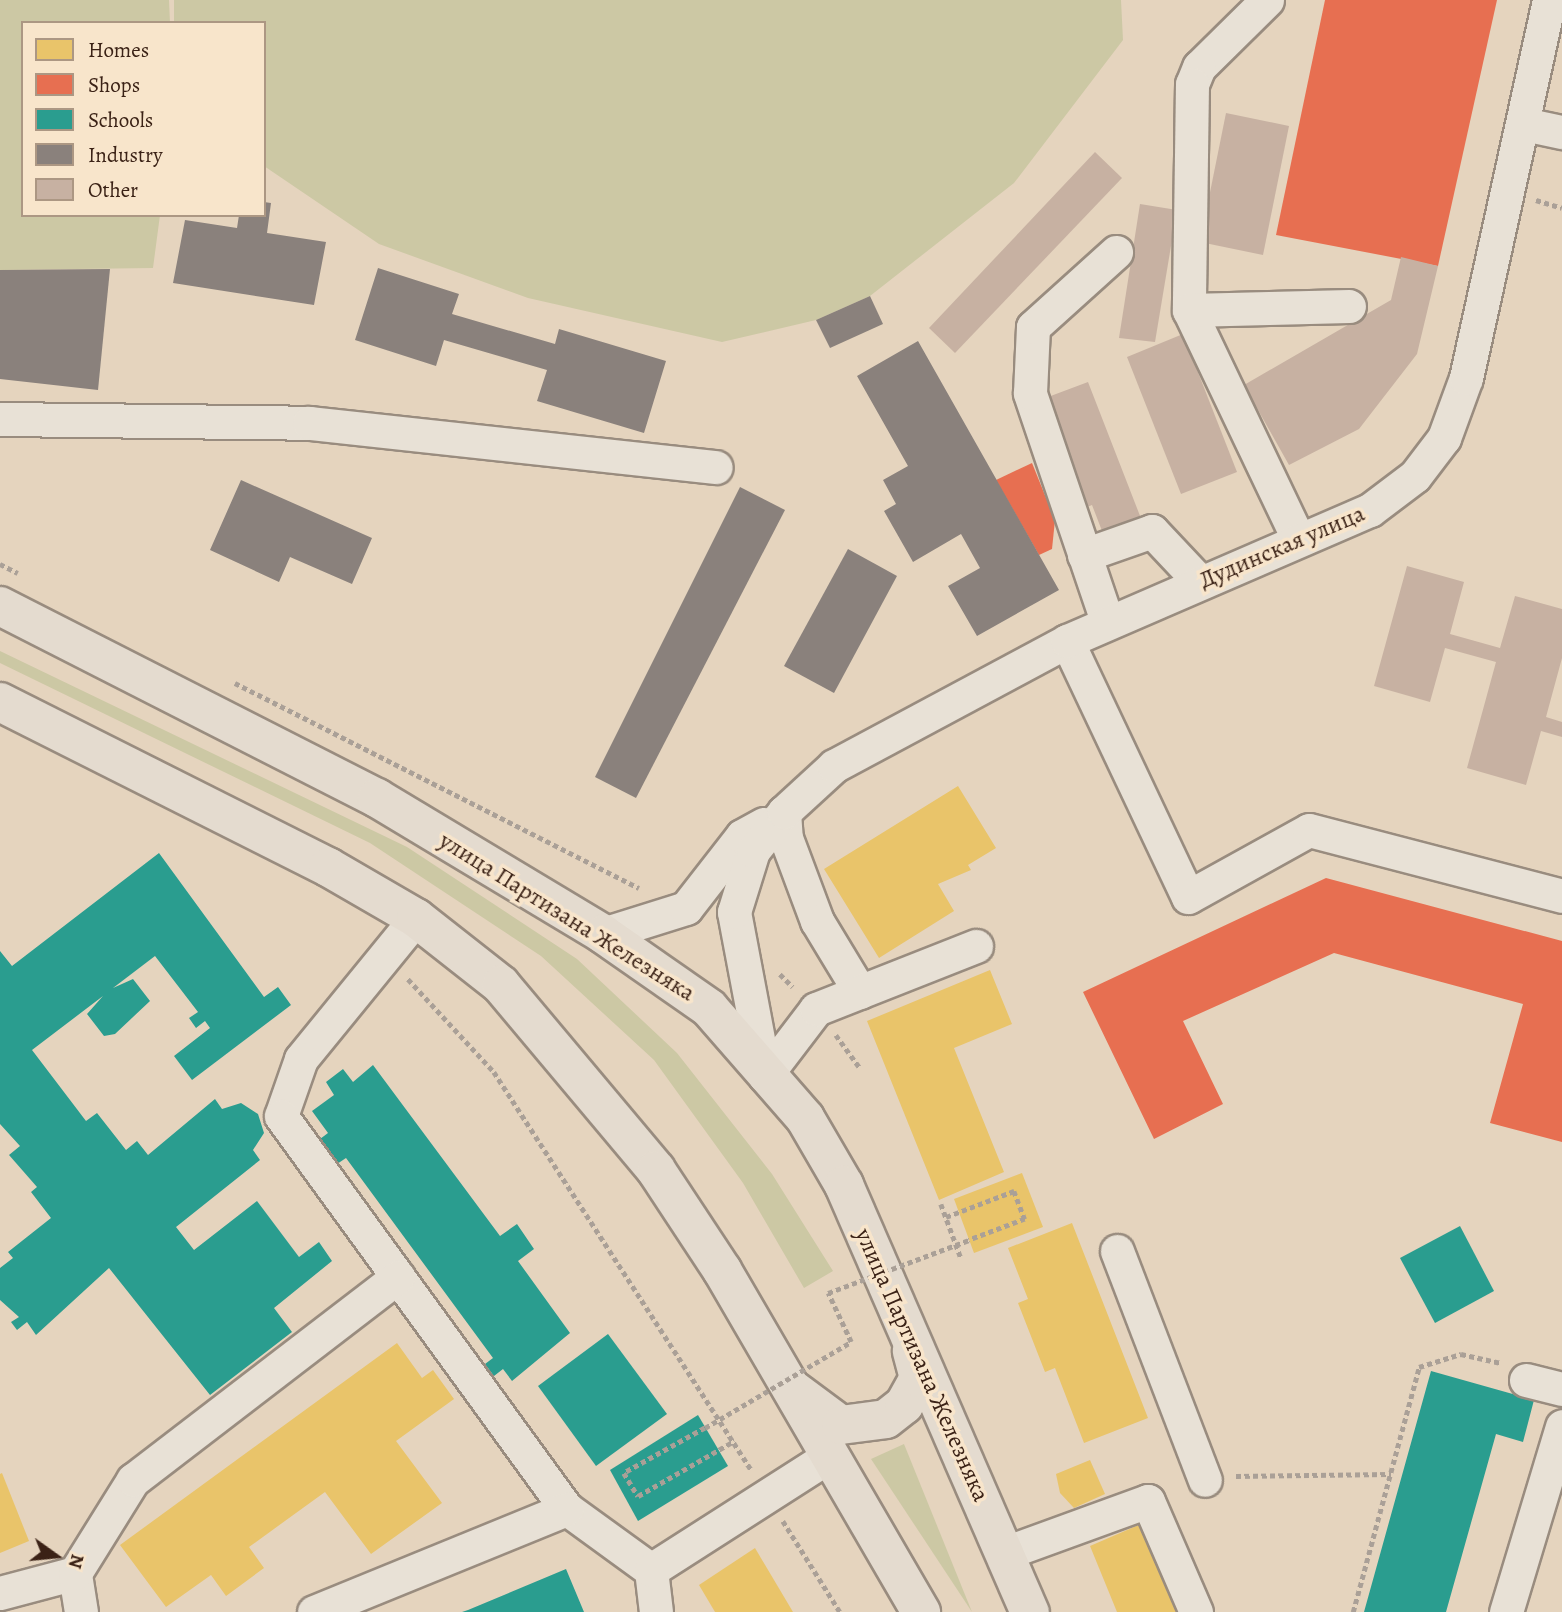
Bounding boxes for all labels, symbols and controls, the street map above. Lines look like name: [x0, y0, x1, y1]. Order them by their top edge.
legend: [21, 21, 266, 217]
text: Homes: [88, 36, 149, 64]
text: Shops: [88, 71, 140, 99]
text: Schools: [88, 106, 153, 134]
text: Industry: [88, 141, 163, 169]
text: Other: [88, 176, 138, 204]
street label: Дудинская улица: [1195, 499, 1369, 595]
street label: улица Партизана Железняка: [434, 826, 700, 1008]
street label: улица Партизана Железняка: [849, 1224, 995, 1506]
north arrow: [21, 1521, 91, 1591]
text: N: [62, 1551, 91, 1571]

